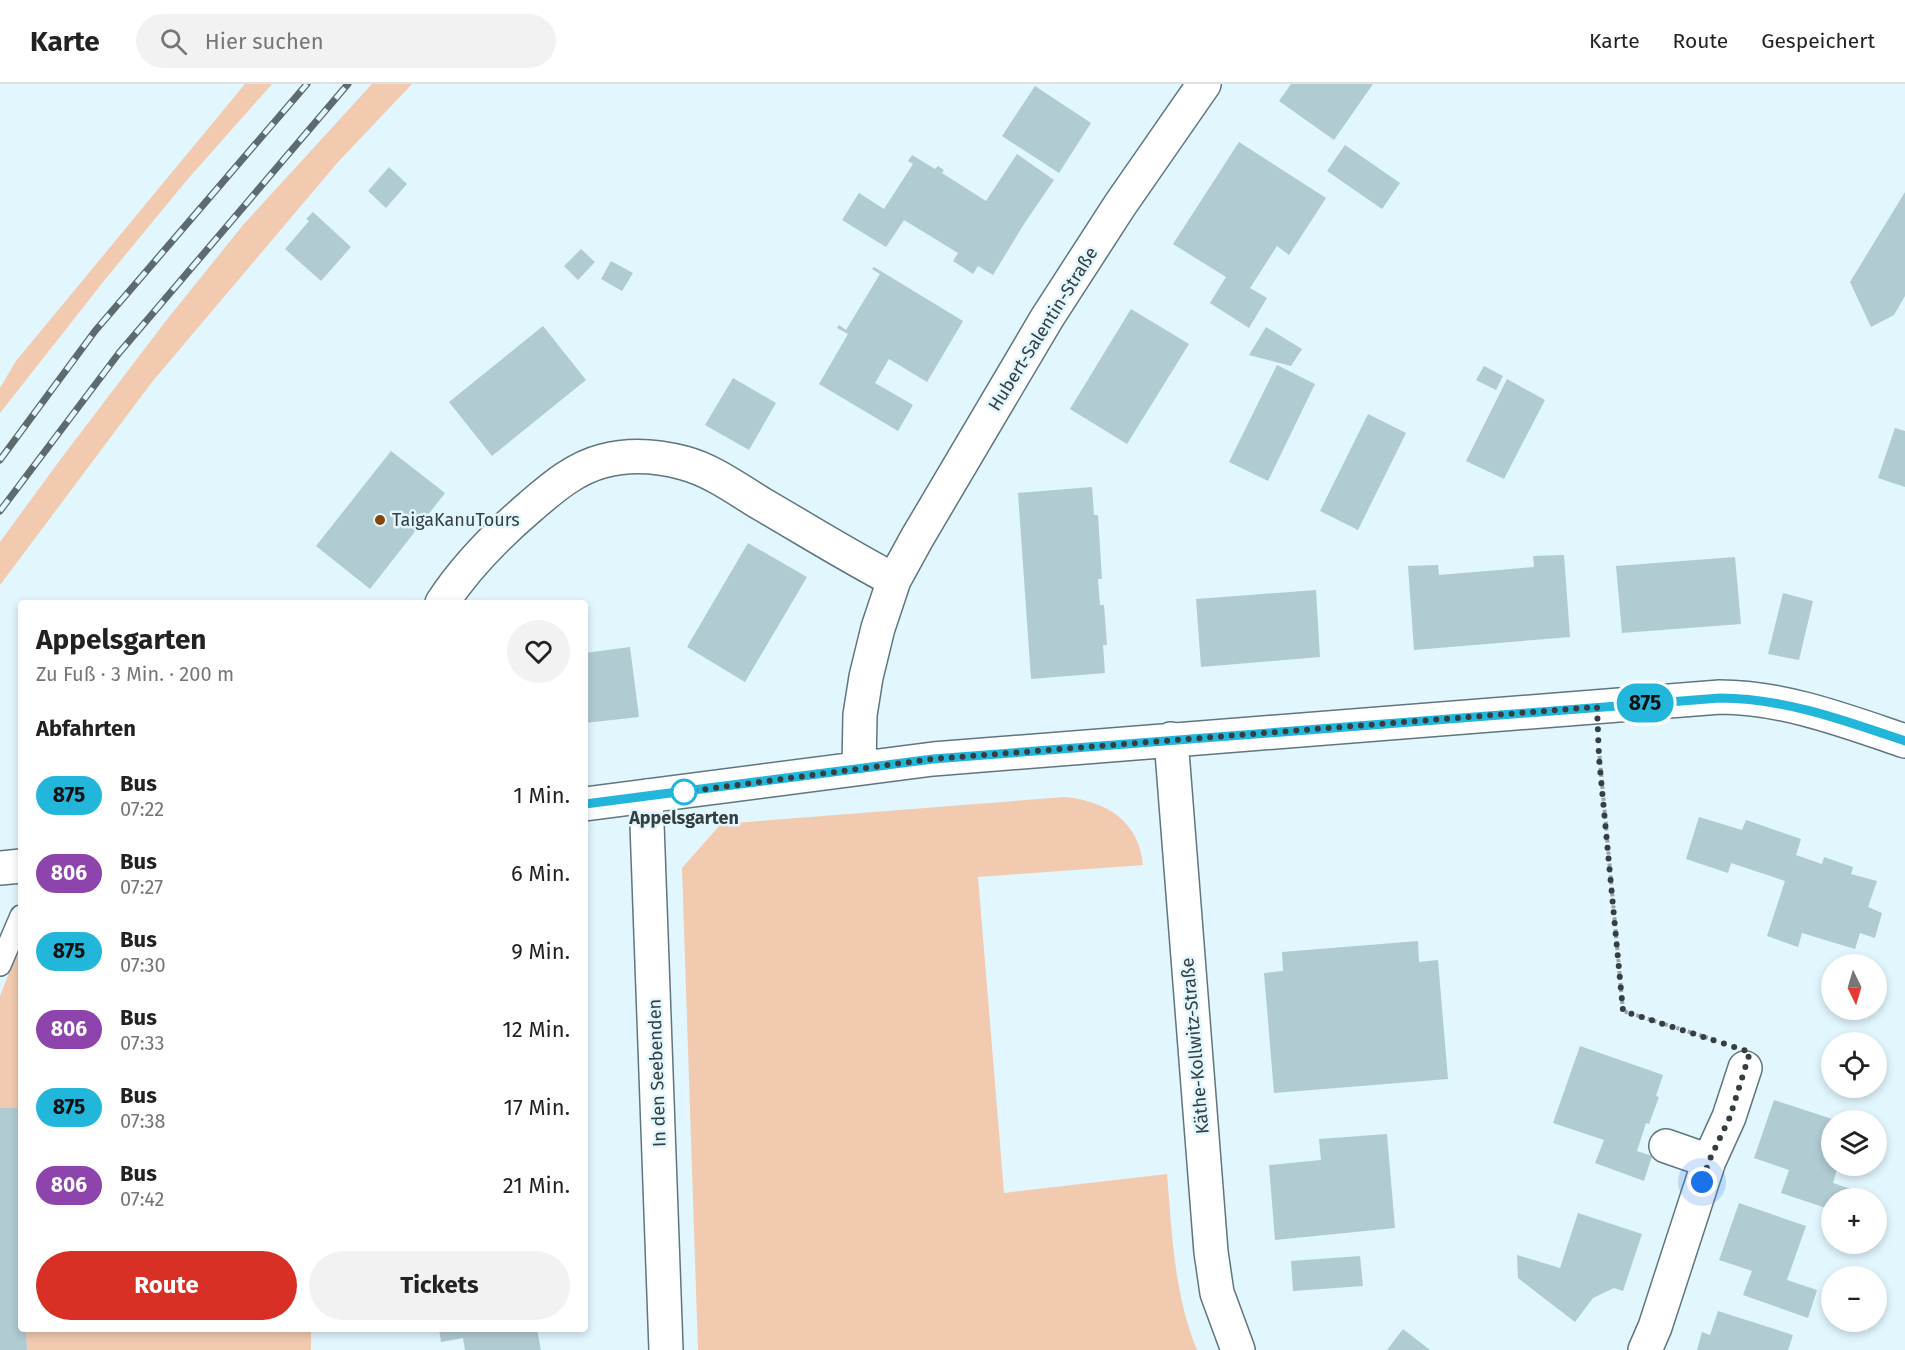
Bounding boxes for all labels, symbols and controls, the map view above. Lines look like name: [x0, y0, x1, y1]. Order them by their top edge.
search box: [136, 14, 556, 68]
text: Karte: [30, 25, 100, 58]
icon: search: [157, 25, 190, 58]
text: Hier suchen: [205, 28, 324, 55]
text: Karte: [1589, 28, 1640, 54]
text: Route: [1673, 28, 1728, 54]
text: Gespeichert: [1761, 28, 1875, 54]
street label: Hubert-Salentin-Straße: [984, 243, 1102, 415]
place label: TaigaKanuTours: [392, 509, 520, 531]
marker: TaigaKanuTours: [373, 513, 387, 527]
button: heart: [507, 620, 570, 683]
text: Appelsgarten: [36, 623, 207, 656]
text: Zu Fuß · 3 Min. · 200 m: [36, 662, 234, 686]
line badge: 875: [1610, 684, 1680, 722]
text: 875: [1629, 690, 1661, 716]
text: Abfahrten: [36, 715, 136, 742]
text: Bus: [120, 770, 157, 797]
marker: Appelsgarten: [671, 779, 697, 805]
text: 875: [53, 782, 85, 808]
text: 1 Min.: [513, 782, 570, 809]
text: 07:22: [120, 797, 164, 821]
place label: Appelsgarten: [628, 807, 739, 829]
text: Bus: [120, 848, 157, 875]
text: 806: [51, 860, 87, 886]
text: 6 Min.: [511, 860, 570, 887]
text: 07:27: [120, 875, 163, 899]
text: Bus: [120, 926, 157, 953]
text: 875: [53, 938, 85, 964]
text: 9 Min.: [511, 938, 570, 965]
text: 07:30: [120, 953, 166, 977]
north arrow: [1821, 954, 1887, 1020]
map controls: [1821, 954, 1887, 1332]
street label: Käthe-Kollwitz-Straße: [1176, 957, 1214, 1135]
street label: In den Seebenden: [643, 999, 671, 1147]
text: Bus: [120, 1004, 157, 1031]
text: 806: [51, 1016, 87, 1042]
text: 12 Min.: [502, 1016, 570, 1043]
text: 07:33: [120, 1031, 165, 1055]
button: locate: [1821, 1032, 1887, 1098]
text: Bus: [120, 1082, 157, 1109]
text: 875: [53, 1094, 85, 1120]
text: 17 Min.: [503, 1094, 570, 1121]
text: 07:38: [120, 1109, 166, 1133]
button: layers: [1821, 1110, 1887, 1176]
text: Bus: [120, 1160, 157, 1187]
your location: [1687, 1167, 1717, 1197]
text: 806: [51, 1172, 87, 1198]
text: 21 Min.: [503, 1172, 570, 1199]
text: 07:42: [120, 1187, 164, 1211]
button: +: [1821, 1188, 1887, 1254]
button: Route: [36, 1251, 297, 1320]
button: Tickets: [309, 1251, 570, 1320]
button: −: [1821, 1266, 1887, 1332]

